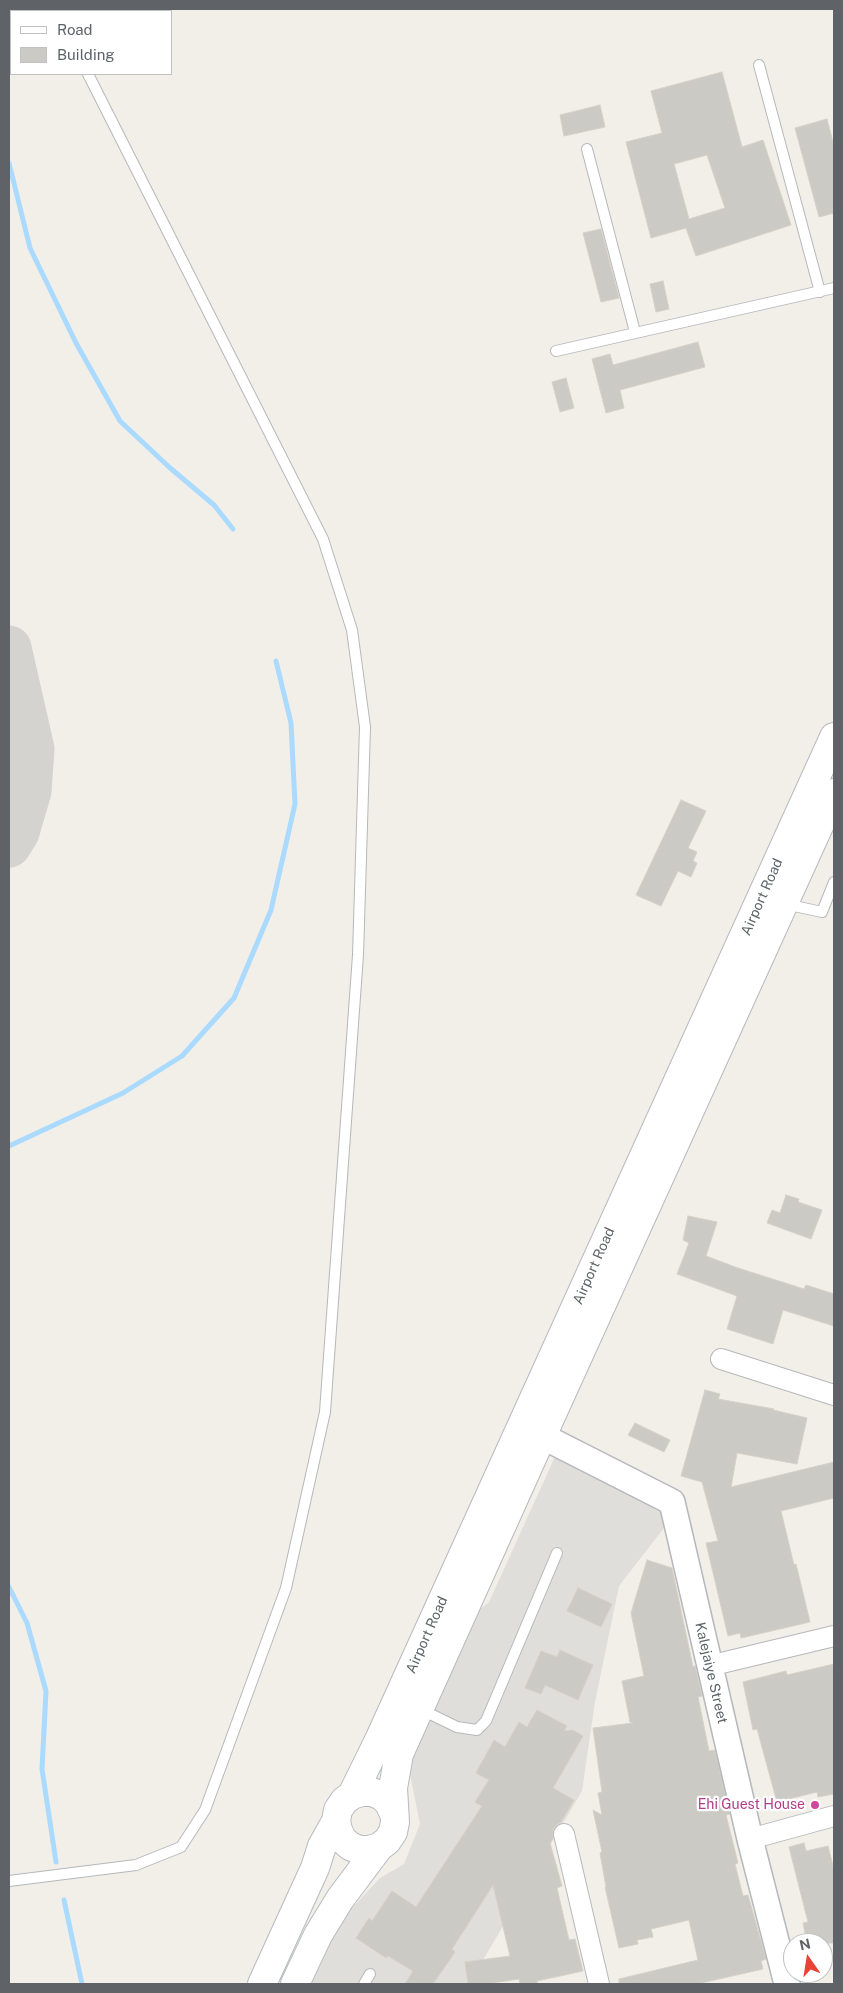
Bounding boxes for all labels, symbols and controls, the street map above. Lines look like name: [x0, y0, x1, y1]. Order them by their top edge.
legend: [10, 10, 172, 75]
text: Road: [57, 21, 93, 38]
text: Building: [57, 46, 115, 63]
street label: Airport Road: [738, 856, 786, 938]
street label: Airport Road: [570, 1225, 618, 1307]
street label: Airport Road: [403, 1594, 451, 1676]
street label: Kalejaiye Street: [691, 1621, 731, 1725]
place label: Ehi Guest House: [698, 1797, 805, 1813]
marker: Ehi Guest House: [809, 1799, 821, 1811]
north arrow: [783, 1933, 833, 1983]
text: N: [798, 1935, 812, 1953]

